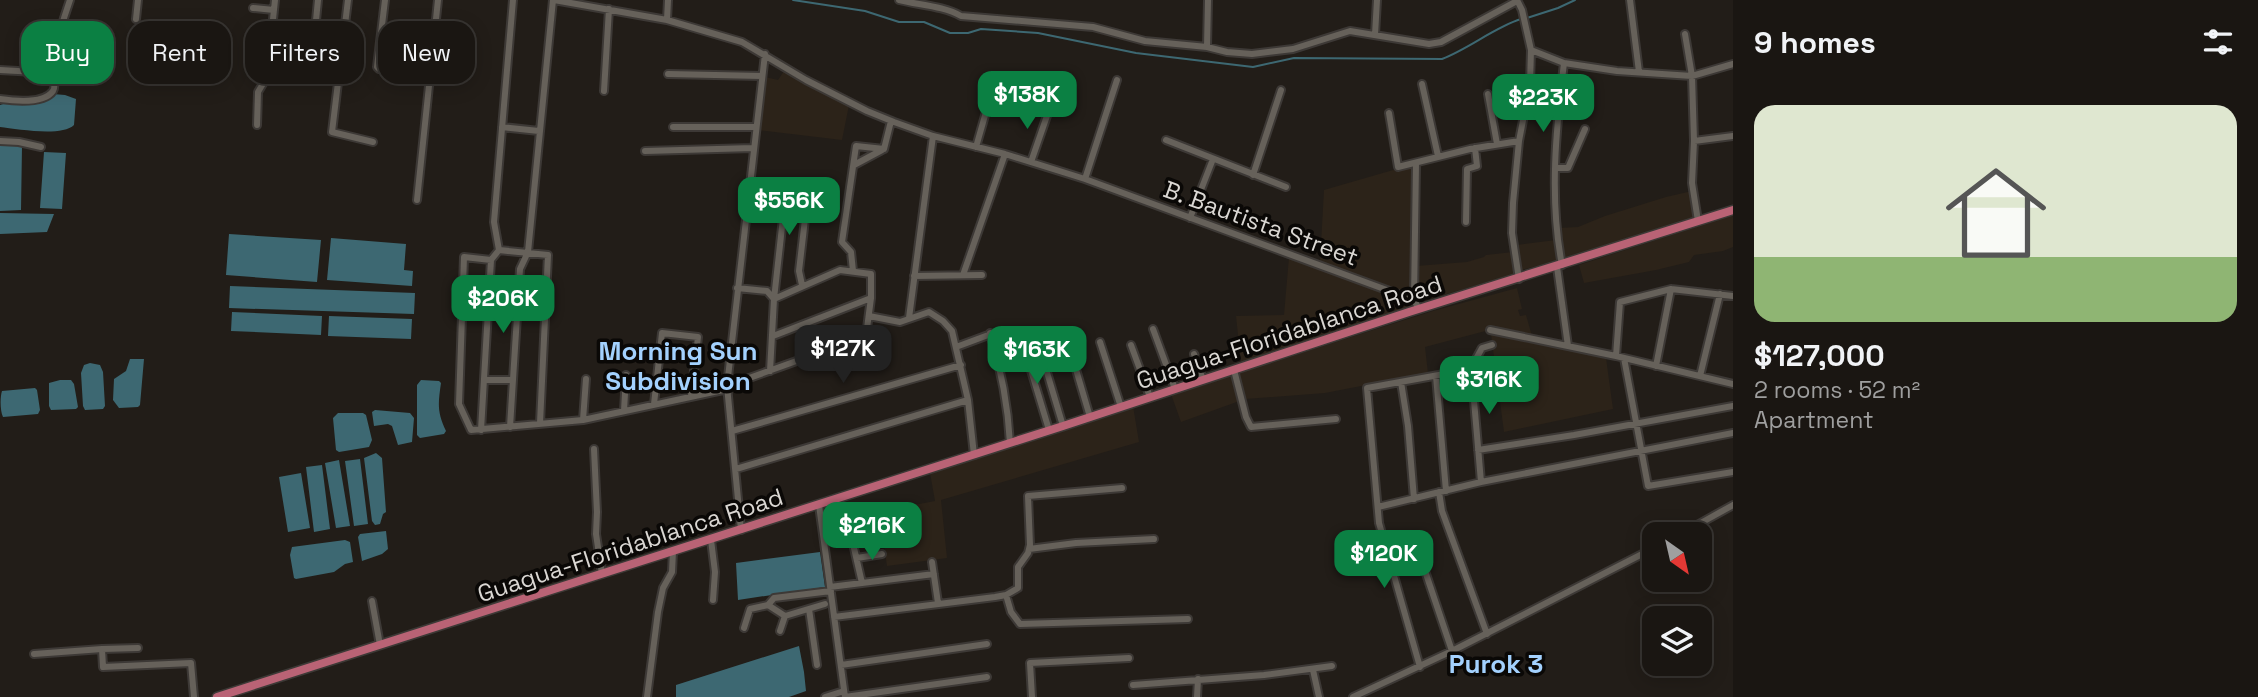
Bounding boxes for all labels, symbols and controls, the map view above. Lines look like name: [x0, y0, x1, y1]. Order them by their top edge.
chip: Buy: [21, 21, 114, 84]
chip: Rent: [128, 21, 231, 84]
chip: Filters: [245, 21, 364, 84]
chip: New: [378, 21, 475, 84]
text: 9 homes: [1754, 23, 1876, 62]
icon: filters: [2199, 23, 2237, 61]
pin: $138K: [978, 72, 1076, 131]
pin: $223K: [1494, 74, 1592, 134]
text: $138K: [994, 79, 1060, 109]
text: $223K: [1508, 82, 1578, 112]
icon: home: [1933, 150, 2059, 276]
street label: B. Bautista Street: [1159, 173, 1363, 273]
pin: $556K: [740, 177, 838, 237]
text: $556K: [754, 185, 824, 215]
street label: Guagua-Floridablanca Road: [1132, 268, 1446, 396]
pin: $206K: [454, 276, 552, 335]
text: $206K: [467, 283, 539, 313]
pin: $127K: [794, 326, 892, 385]
pin: $163K: [988, 326, 1086, 386]
text: $127K: [811, 333, 875, 363]
district label: Morning Sun Subdivision: [598, 334, 758, 398]
text: $163K: [1004, 334, 1070, 364]
text: $127,000: [1754, 336, 1885, 375]
pin: $316K: [1440, 356, 1538, 416]
text: $316K: [1456, 364, 1522, 394]
text: 2 rooms · 52 m²: [1754, 375, 1920, 405]
text: Apartment: [1754, 405, 1874, 435]
street label: Guagua-Floridablanca Road: [473, 481, 787, 609]
pin: $216K: [823, 503, 921, 562]
text: $216K: [839, 510, 905, 540]
north arrow: [1642, 522, 1712, 592]
map controls: [1642, 522, 1712, 676]
pin: $120K: [1335, 530, 1433, 590]
text: $120K: [1350, 538, 1418, 568]
button: layers: [1642, 606, 1712, 676]
district label: Purok 3: [1449, 647, 1543, 681]

